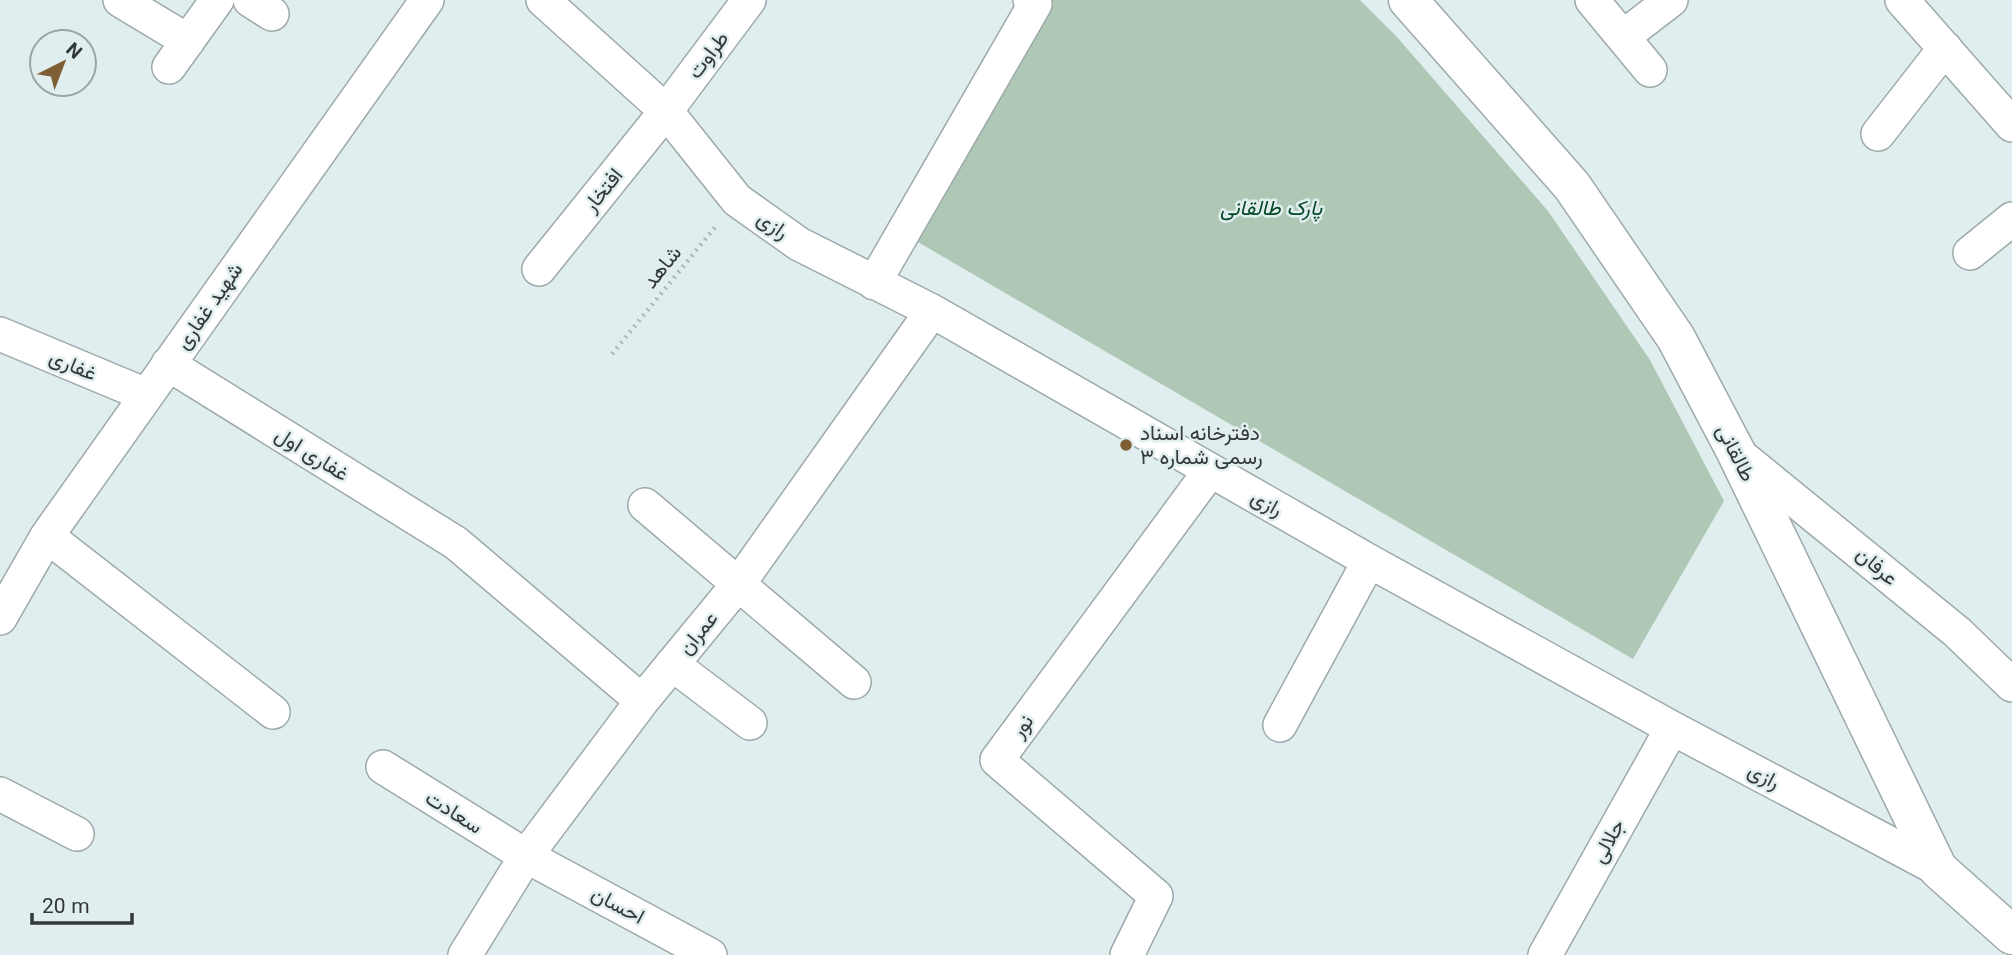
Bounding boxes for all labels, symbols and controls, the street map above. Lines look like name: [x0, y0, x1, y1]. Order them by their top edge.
street label: طراوت: [680, 25, 738, 87]
north arrow: [28, 28, 98, 98]
text: N: [58, 37, 87, 67]
street label: افتخار: [575, 162, 632, 221]
park label: پارک طالقانی: [1220, 193, 1322, 226]
street label: رازی: [749, 203, 795, 249]
street label: شاهد: [635, 239, 691, 297]
street label: شهید غفاری: [168, 256, 253, 357]
street label: غفاری: [43, 342, 101, 391]
place label: دفترخانه اسناد رسمی شماره ۳: [1140, 418, 1263, 475]
street label: طالقانی: [1706, 419, 1763, 488]
street label: غفاری اول: [268, 420, 355, 491]
marker: دفترخانه اسناد رسمی شماره ۳: [1118, 437, 1134, 453]
street label: رازی: [1244, 482, 1289, 527]
street label: عرفان: [1847, 539, 1905, 595]
street label: عمران: [671, 605, 727, 663]
street label: نور: [1003, 708, 1043, 747]
street label: رازی: [1741, 755, 1785, 800]
street label: سعادت: [418, 783, 488, 844]
street label: جلالی: [1584, 813, 1635, 870]
street label: احسان: [585, 879, 650, 934]
scale bar: [32, 881, 131, 925]
text: 20 m: [42, 891, 90, 924]

